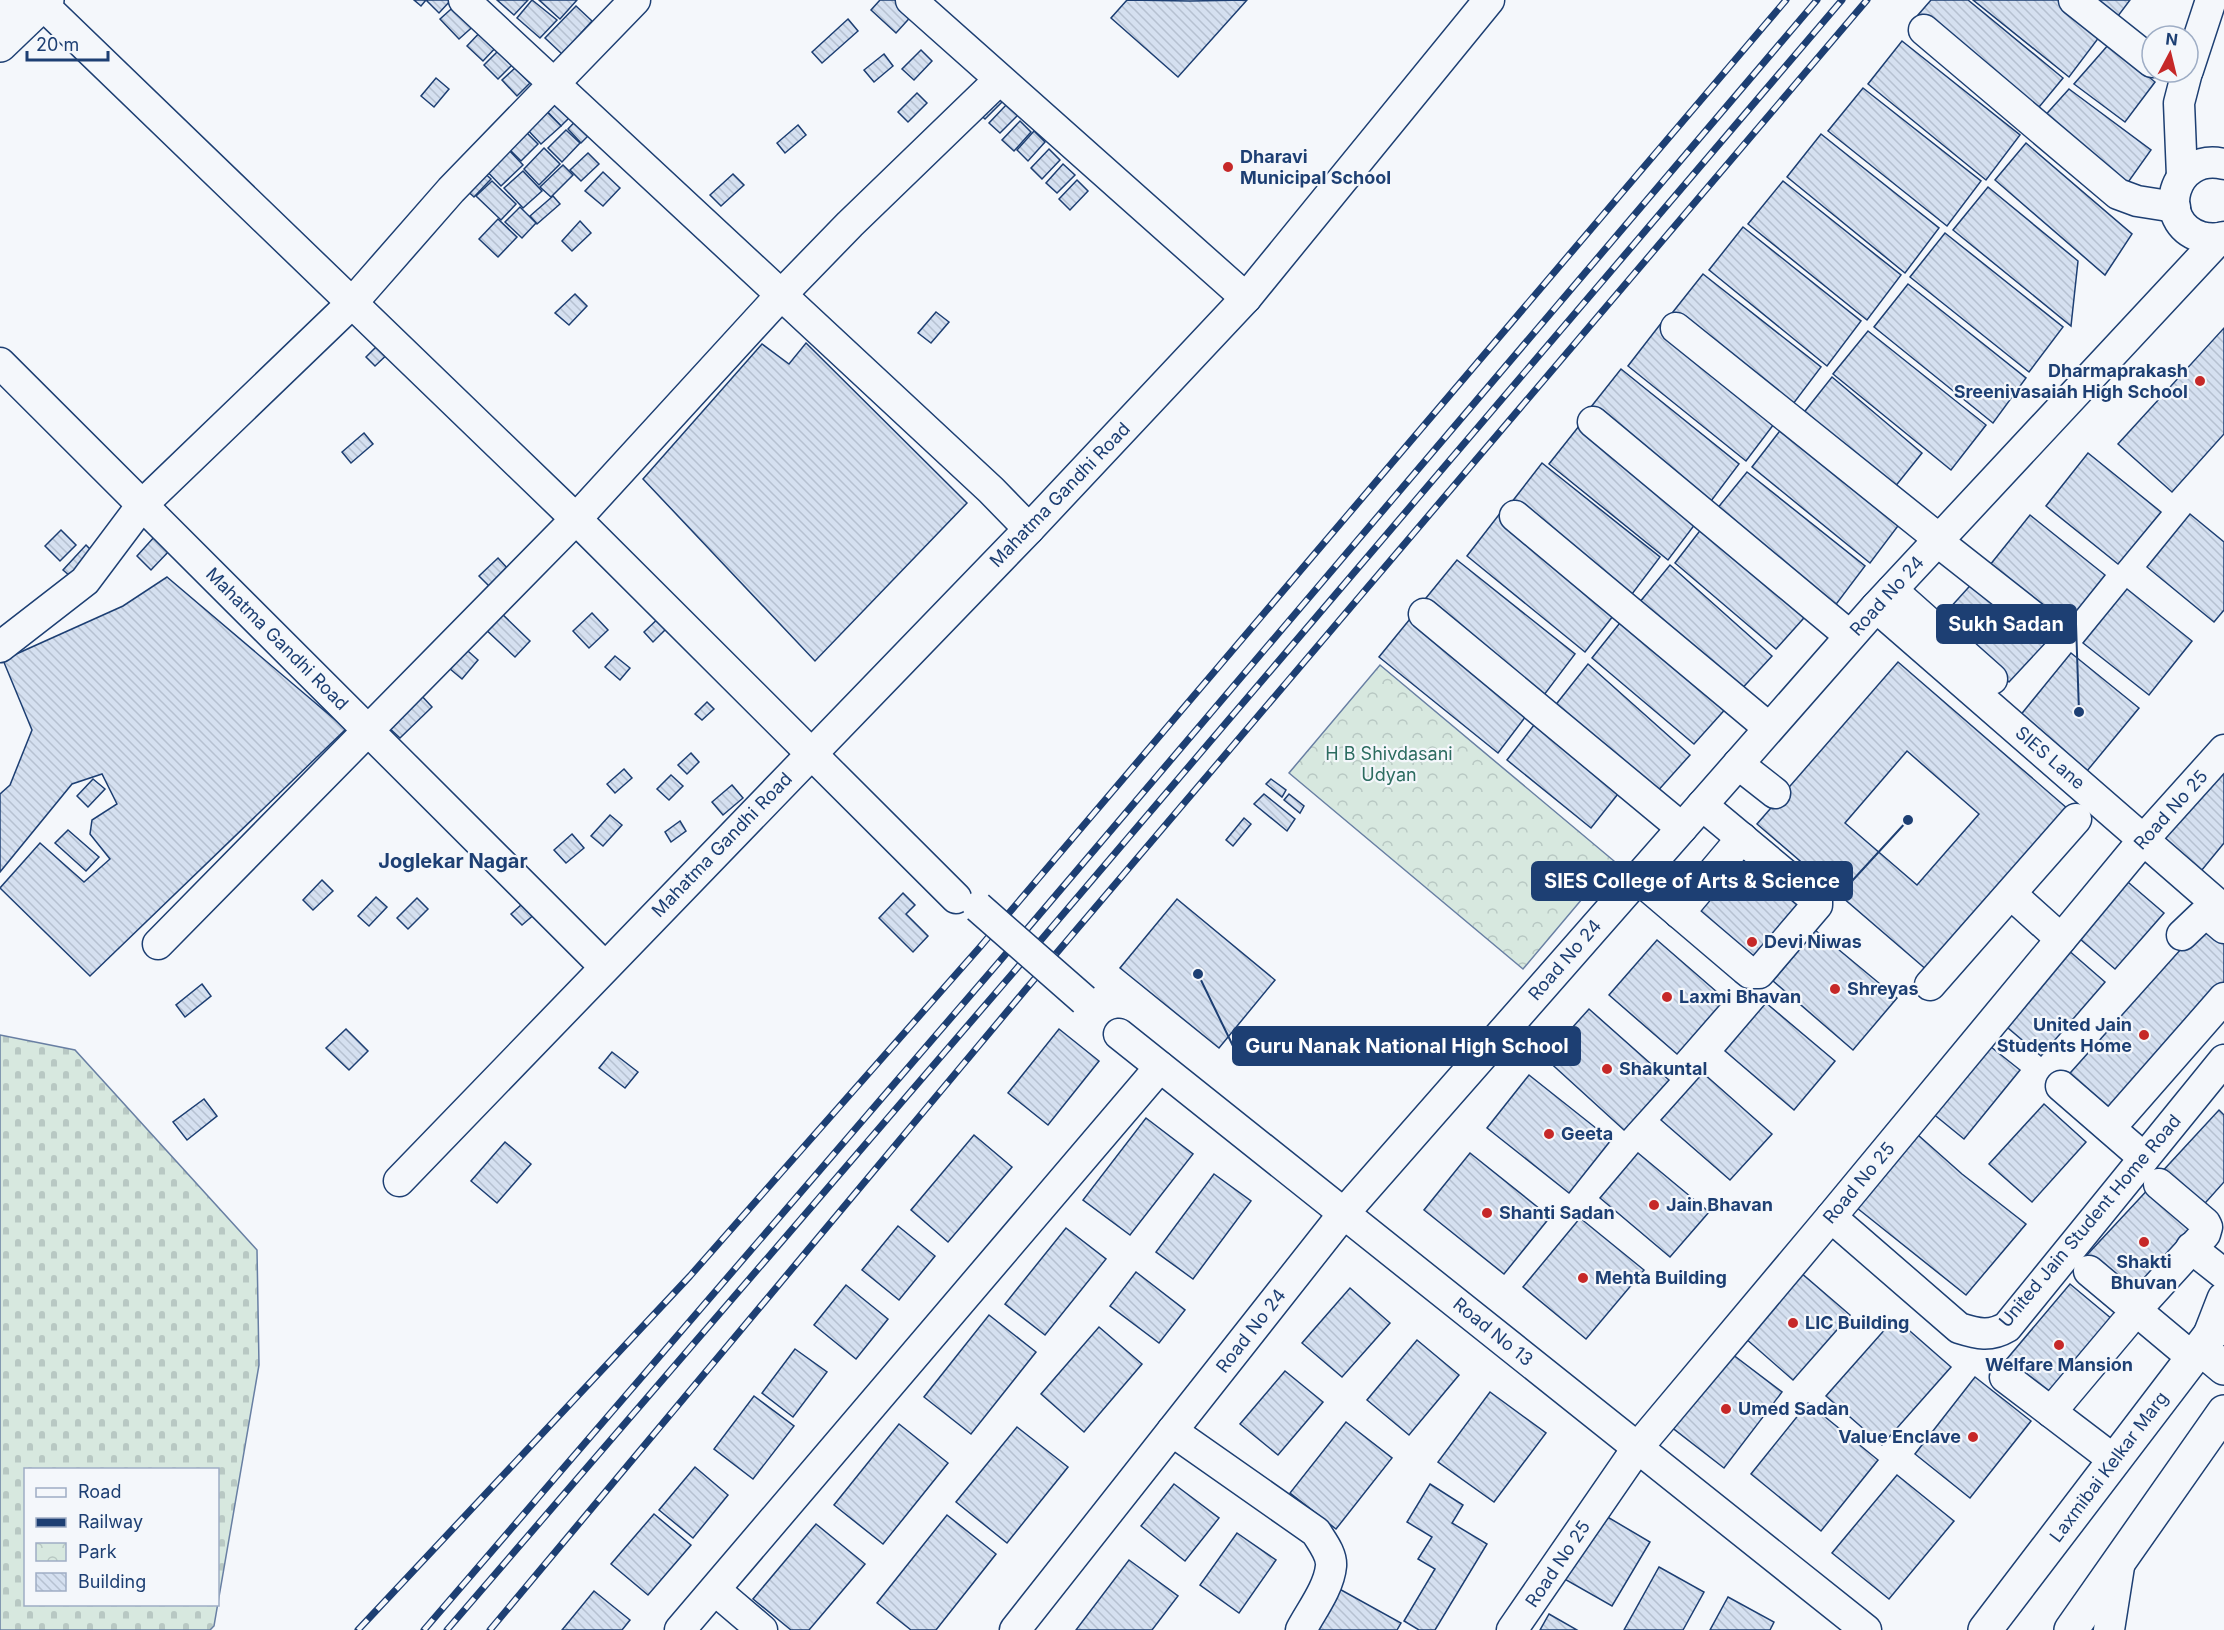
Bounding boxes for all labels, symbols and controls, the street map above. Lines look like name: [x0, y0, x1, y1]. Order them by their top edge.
scale bar: [27, 24, 108, 62]
north arrow: [2140, 24, 2200, 84]
text: N: [2165, 28, 2179, 50]
text: 20 m: [36, 34, 79, 55]
place label: Dharavi Municipal School: [1240, 146, 1391, 188]
marker: Dharavi Municipal School: [1221, 160, 1235, 174]
place label: Dharmaprakash Sreenivasaiah High School: [1954, 360, 2188, 402]
marker: Dharmaprakash Sreenivasaiah High School: [2193, 374, 2207, 388]
street label: Mahatma Gandhi Road: [985, 418, 1134, 571]
street label: Road No 24: [1845, 551, 1928, 640]
street label: Mahatma Gandhi Road: [202, 563, 353, 714]
callout: Sukh Sadan: [1937, 605, 2076, 643]
text: Sukh Sadan: [1948, 612, 2064, 636]
street label: SIES Lane: [2011, 722, 2089, 794]
park label: H B Shivdasani Udyan: [1325, 743, 1453, 785]
street label: Road No 25: [2129, 766, 2212, 854]
street label: Mahatma Gandhi Road: [647, 768, 796, 921]
district label: Joglekar Nagar: [378, 849, 528, 873]
callout: SIES College of Arts & Science: [1532, 862, 1852, 900]
text: SIES College of Arts & Science: [1544, 869, 1840, 893]
street label: Road No 24: [1524, 915, 1605, 1004]
place label: Devi Niwas: [1764, 931, 1862, 952]
marker: Devi Niwas: [1745, 935, 1759, 949]
place label: Shreyas: [1847, 978, 1918, 999]
marker: Shreyas: [1828, 982, 1842, 996]
place label: Laxmi Bhavan: [1679, 986, 1801, 1007]
marker: Laxmi Bhavan: [1660, 990, 1674, 1004]
place label: United Jain Students Home: [1997, 1014, 2132, 1056]
callout: Guru Nanak National High School: [1233, 1027, 1580, 1065]
marker: United Jain Students Home: [2137, 1028, 2151, 1042]
text: Guru Nanak National High School: [1245, 1034, 1569, 1058]
place label: Shakuntal: [1619, 1058, 1707, 1079]
marker: Shakuntal: [1600, 1062, 1614, 1076]
street label: United Jain Student Home Road: [1994, 1110, 2185, 1331]
place label: Geeta: [1561, 1123, 1613, 1144]
marker: Geeta: [1542, 1127, 1556, 1141]
street label: Road No 25: [1818, 1138, 1899, 1228]
place label: Jain Bhavan: [1666, 1194, 1773, 1215]
marker: Jain Bhavan: [1647, 1198, 1661, 1212]
place label: Shanti Sadan: [1499, 1202, 1615, 1223]
marker: Shanti Sadan: [1480, 1206, 1494, 1220]
marker: Shakti Bhuvan: [2137, 1235, 2151, 1249]
place label: Shakti Bhuvan: [2111, 1251, 2177, 1293]
place label: Mehta Building: [1595, 1267, 1727, 1288]
marker: Mehta Building: [1576, 1271, 1590, 1285]
street label: Road No 24: [1211, 1285, 1290, 1377]
street label: Road No 13: [1449, 1293, 1537, 1370]
place label: LIC Building: [1805, 1312, 1909, 1333]
marker: LIC Building: [1786, 1316, 1800, 1330]
marker: Welfare Mansion: [2052, 1338, 2066, 1352]
place label: Welfare Mansion: [1985, 1354, 2133, 1375]
street label: Laxmibai Kelkar Marg: [2045, 1387, 2172, 1546]
place label: Umed Sadan: [1738, 1398, 1849, 1419]
marker: Umed Sadan: [1719, 1402, 1733, 1416]
place label: Value Enclave: [1838, 1426, 1961, 1447]
marker: Value Enclave: [1966, 1430, 1980, 1444]
legend: [24, 1468, 219, 1606]
text: Road: [78, 1481, 121, 1502]
text: Railway: [78, 1511, 143, 1532]
street label: Road No 25: [1521, 1516, 1594, 1611]
text: Park: [78, 1541, 117, 1562]
text: Building: [78, 1571, 146, 1592]

